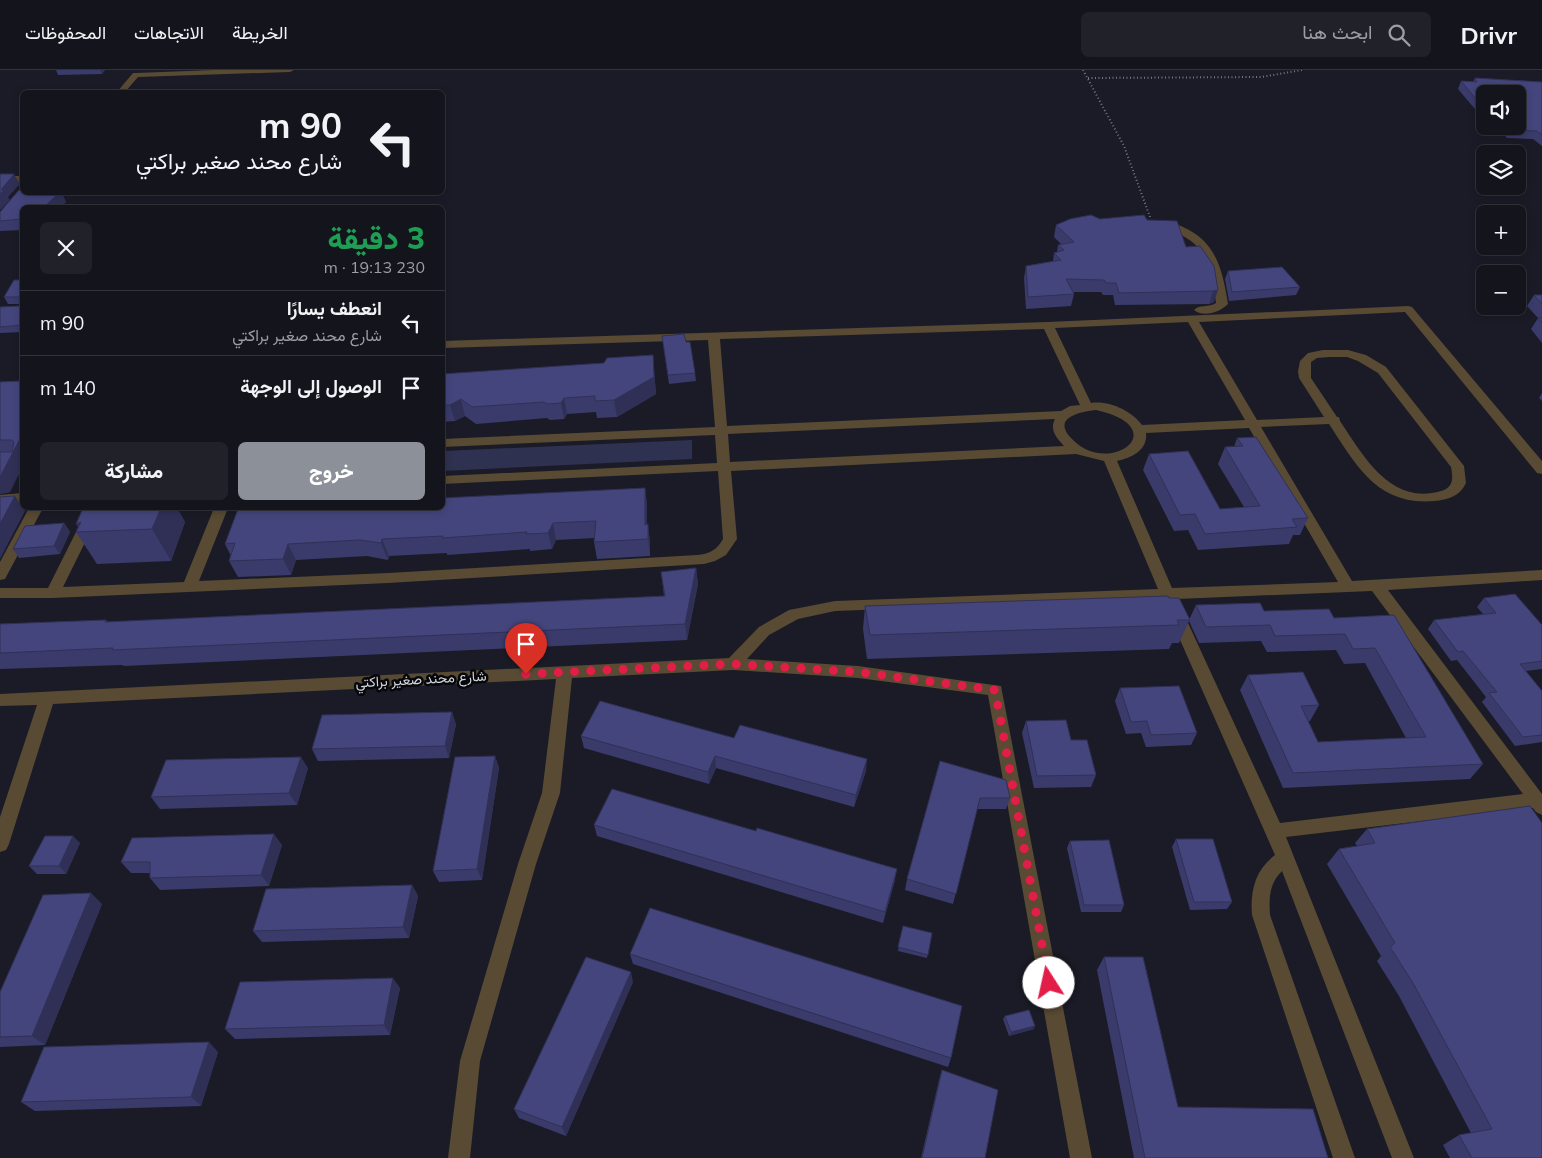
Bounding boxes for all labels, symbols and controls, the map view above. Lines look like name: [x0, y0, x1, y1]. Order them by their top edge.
search box: [1081, 12, 1431, 57]
text: ابحث هنا: [1302, 20, 1373, 44]
text: Drivr: [1461, 20, 1517, 50]
text: المحفوظات: [25, 21, 106, 44]
text: الاتجاهات: [134, 21, 204, 44]
text: الخريطة: [232, 21, 288, 44]
icon: search: [1385, 21, 1413, 49]
map controls: [1476, 85, 1526, 315]
button: sound: [1476, 85, 1526, 135]
text: 90 m: [259, 103, 342, 147]
icon: left: [360, 110, 425, 175]
button: layers: [1476, 145, 1526, 195]
text: شارع محند صغير براكتي: [136, 147, 342, 175]
button: +: [1476, 205, 1526, 255]
text: 3 دقيقة: [327, 219, 425, 257]
button: close: [40, 222, 92, 274]
text: 230 m · 19:13: [324, 257, 425, 277]
button: −: [1476, 265, 1526, 315]
text: انعطف يسارًا: [287, 296, 382, 320]
icon: left: [397, 309, 425, 337]
text: 90 m: [40, 311, 84, 335]
text: شارع محند صغير براكتي: [232, 325, 382, 345]
text: الوصول إلى الوجهة: [240, 374, 382, 398]
icon: arrive: [397, 374, 425, 402]
text: 140 m: [40, 376, 96, 400]
button: مشاركة: [40, 442, 228, 500]
button: خروج: [238, 442, 425, 500]
pin: [505, 623, 547, 674]
icon: arrive: [512, 630, 540, 658]
street label: شارع محند صغير براكتي: [355, 667, 487, 694]
position arrow: [1022, 956, 1074, 1008]

